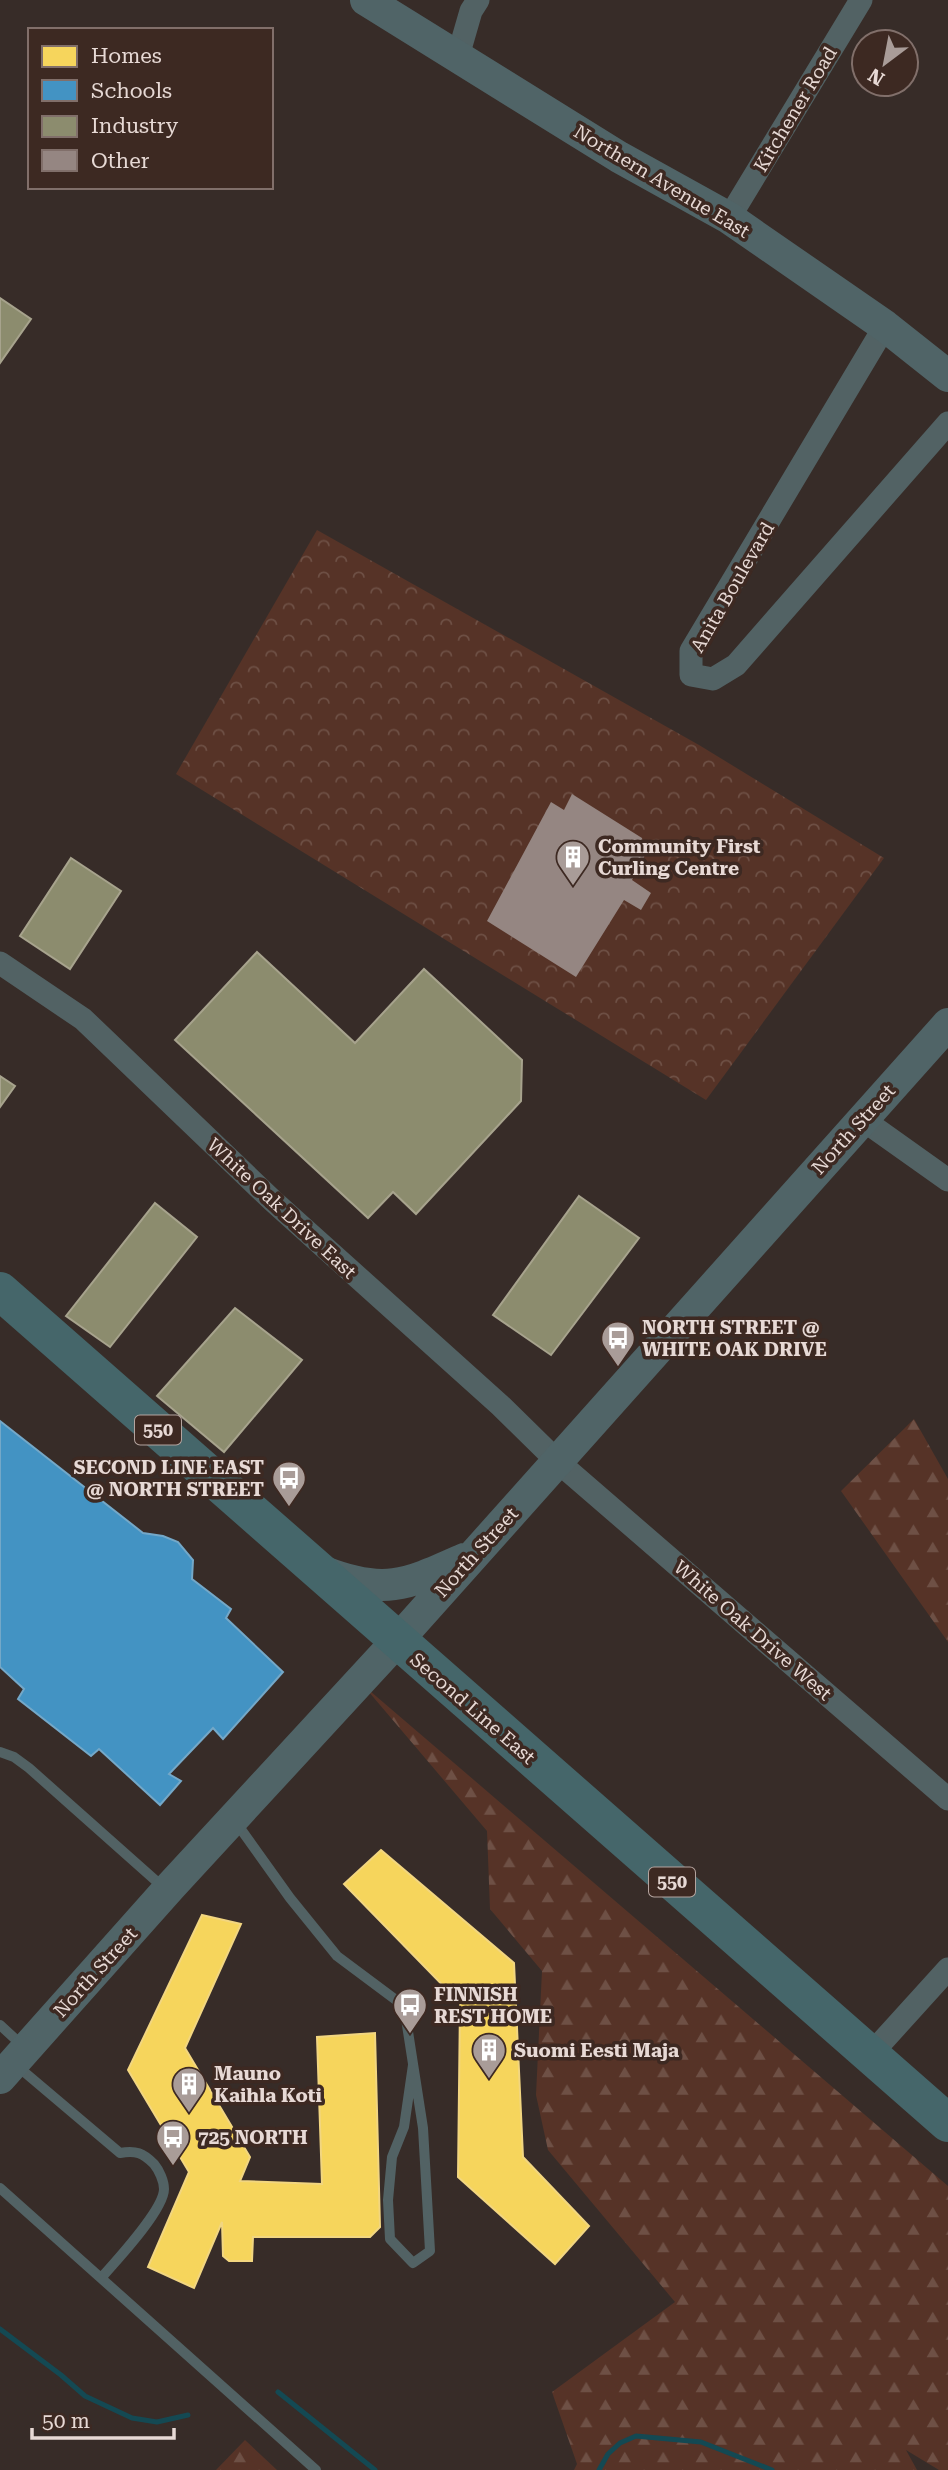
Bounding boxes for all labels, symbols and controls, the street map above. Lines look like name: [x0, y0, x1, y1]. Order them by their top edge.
legend: [28, 28, 273, 189]
north arrow: [850, 28, 920, 98]
street label: Kitchener Road: [749, 42, 842, 176]
text: Homes: [91, 44, 162, 68]
text: N: [864, 63, 889, 91]
text: Schools: [91, 79, 172, 103]
text: Industry: [91, 114, 179, 138]
street label: Northern Avenue East: [570, 120, 754, 243]
text: Other: [91, 149, 150, 173]
street label: Anita Boulevard: [686, 518, 779, 657]
place label: Community First Curling Centre: [598, 835, 761, 880]
building icon: Community First Curling Centre: [554, 838, 592, 887]
street label: North Street: [807, 1079, 900, 1179]
street label: White Oak Drive East: [202, 1133, 361, 1283]
place label: NORTH STREET @ WHITE OAK DRIVE: [642, 1316, 827, 1361]
bus stop icon: NORTH STREET @ WHITE OAK DRIVE: [599, 1319, 637, 1368]
road number: 550: [135, 1415, 181, 1444]
place label: SECOND LINE EAST @ NORTH STREET: [74, 1456, 264, 1501]
bus stop icon: SECOND LINE EAST @ NORTH STREET: [270, 1459, 308, 1508]
street label: North Street: [430, 1502, 523, 1602]
street label: White Oak Drive West: [669, 1556, 836, 1705]
street label: Second Line East: [405, 1648, 540, 1769]
road number: 550: [649, 1868, 695, 1896]
street label: North Street: [49, 1922, 142, 2022]
place label: FINNISH REST HOME: [434, 1983, 552, 2028]
bus stop icon: FINNISH REST HOME: [391, 1986, 429, 2035]
building icon: Suomi Eesti Maja: [470, 2031, 508, 2080]
place label: Suomi Eesti Maja: [514, 2039, 679, 2062]
place label: Mauno Kaihla Koti: [214, 2062, 322, 2107]
building icon: Mauno Kaihla Koti: [170, 2065, 208, 2114]
bus stop icon: 725 NORTH: [154, 2118, 192, 2167]
place label: 725 NORTH: [198, 2126, 308, 2149]
scale bar: [32, 2396, 173, 2440]
text: 50 m: [42, 2409, 90, 2433]

